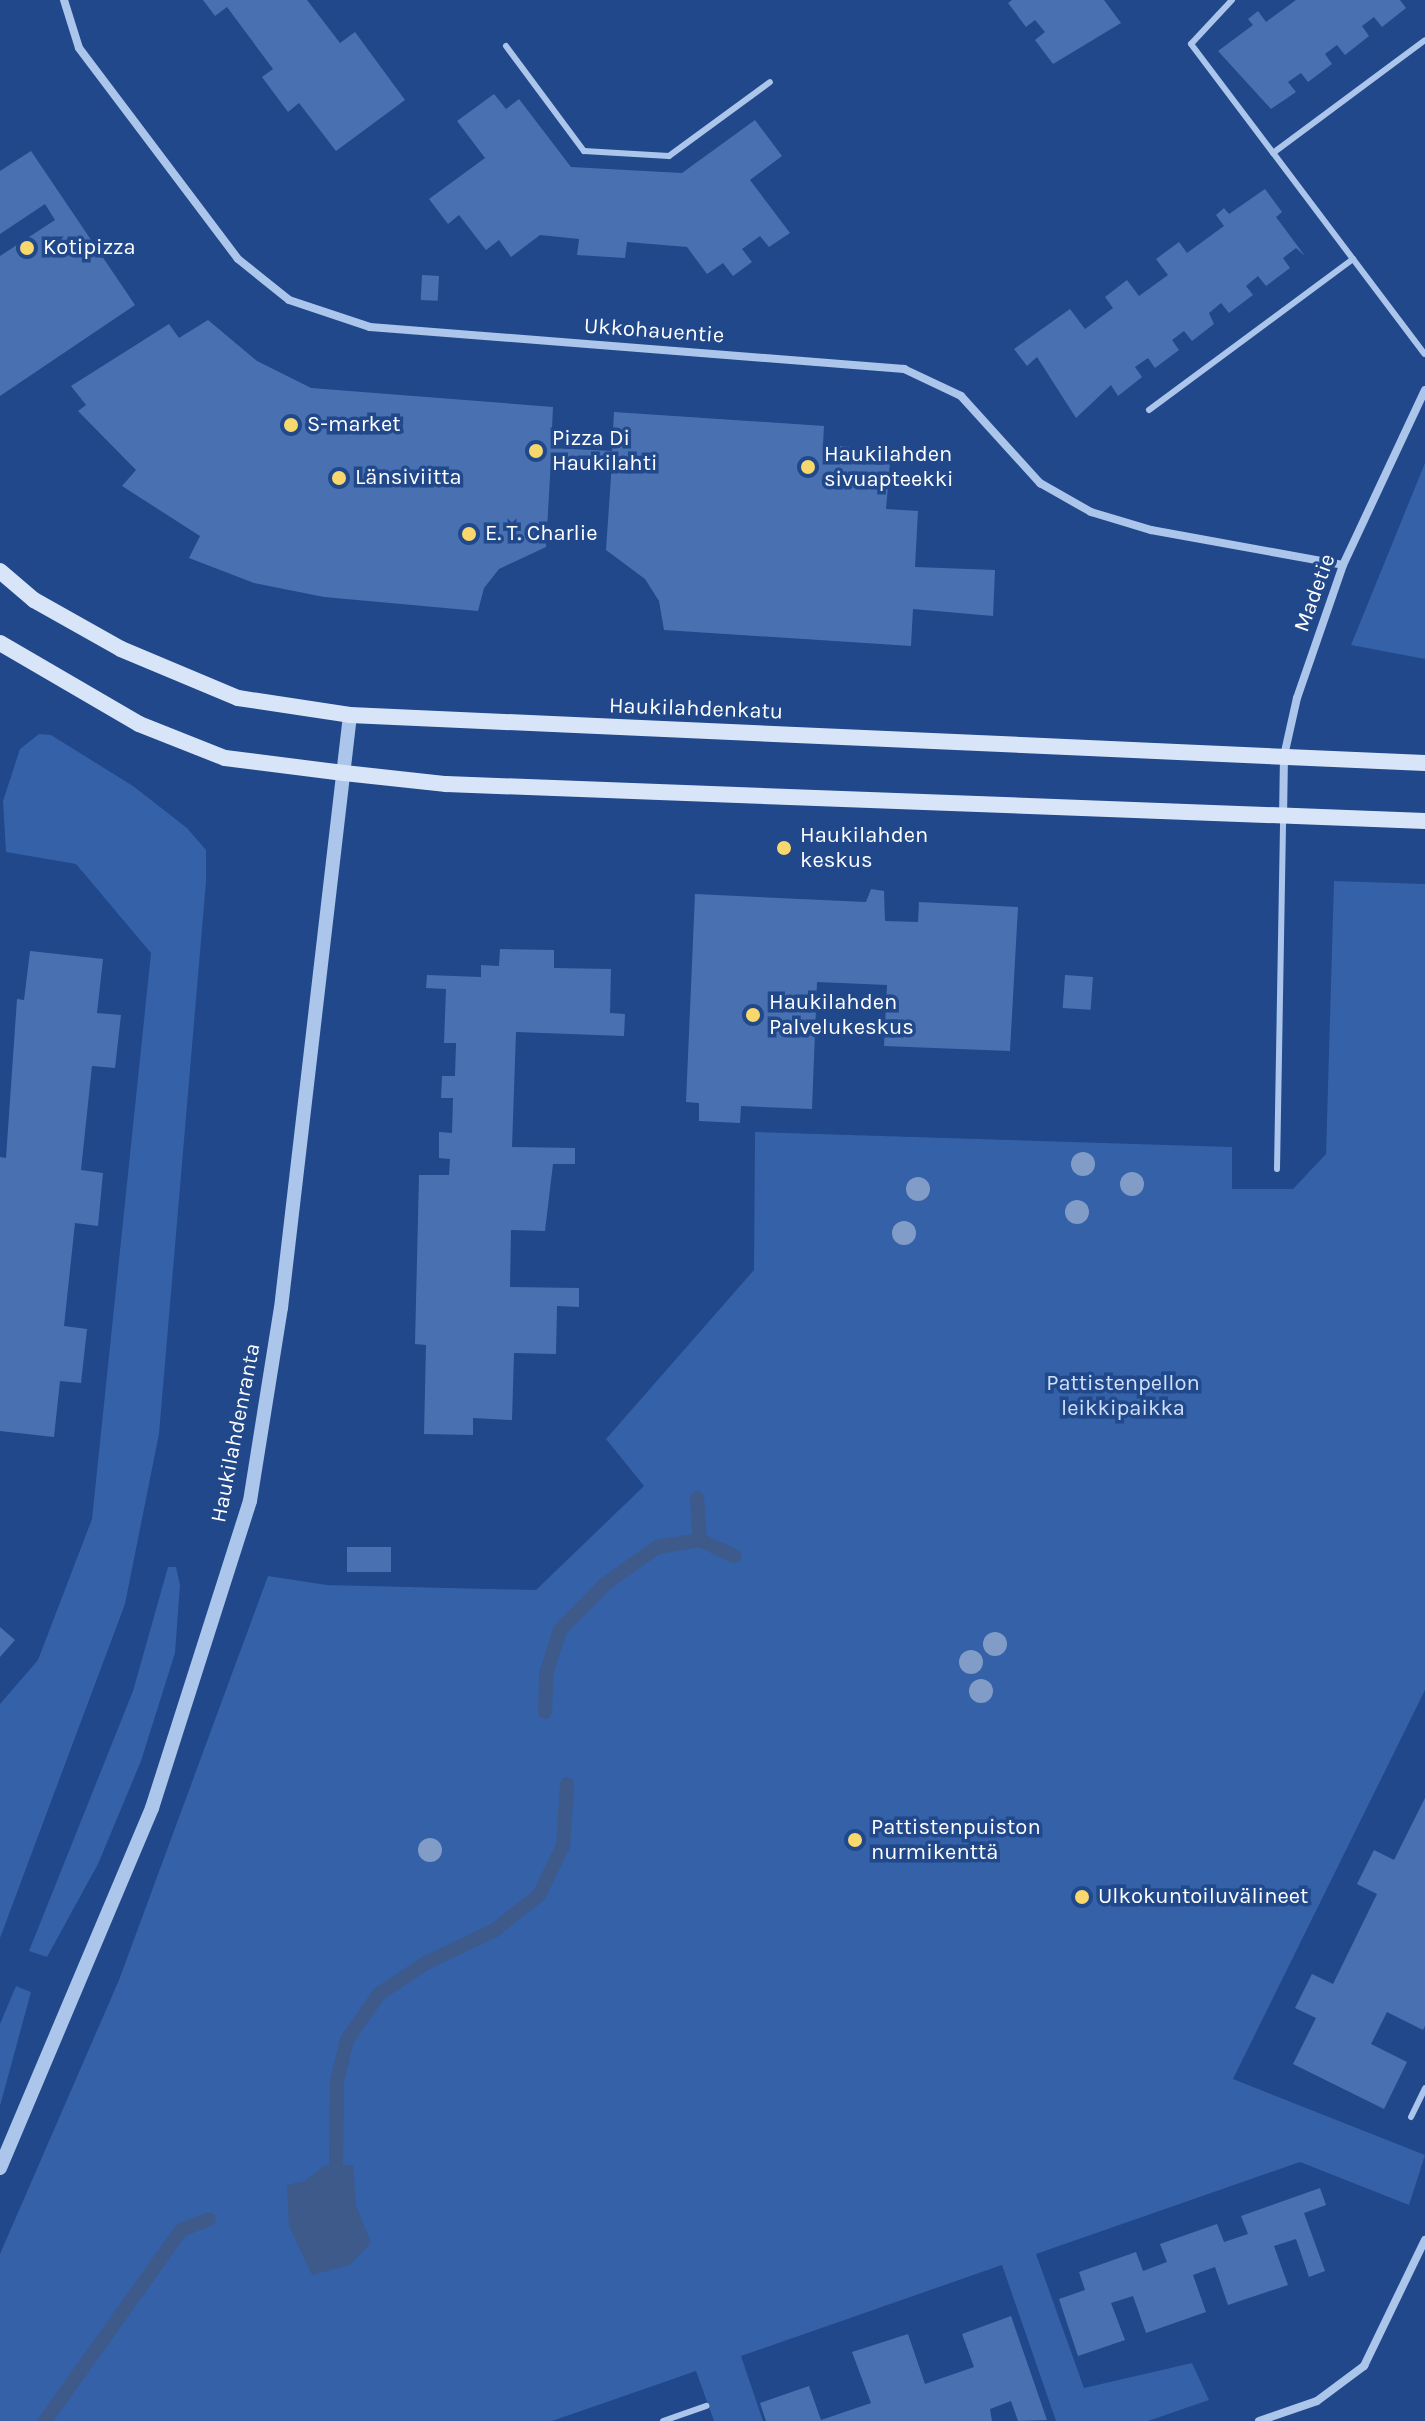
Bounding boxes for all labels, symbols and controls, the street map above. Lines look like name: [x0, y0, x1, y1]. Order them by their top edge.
place label: Kotipizza: [43, 235, 136, 261]
marker: Kotipizza: [18, 239, 36, 257]
street label: Ukkohauentie: [583, 313, 725, 349]
place label: S-market: [307, 412, 401, 438]
marker: S-market: [282, 416, 300, 434]
place label: Pizza Di Haukilahti: [552, 425, 657, 476]
place label: Haukilahden sivuapteekki: [824, 441, 954, 492]
marker: Pizza Di Haukilahti: [527, 442, 545, 460]
marker: Haukilahden sivuapteekki: [799, 458, 817, 476]
place label: Länsiviitta: [355, 465, 462, 491]
marker: Länsiviitta: [330, 469, 348, 487]
place label: E. T. Charlie: [485, 521, 598, 547]
marker: E. T. Charlie: [460, 525, 478, 543]
street label: Madetie: [1289, 550, 1341, 636]
street label: Haukilahdenkatu: [608, 693, 784, 725]
place label: Haukilahden keskus: [800, 822, 928, 874]
marker: Haukilahden keskus: [775, 839, 793, 857]
place label: Haukilahden Palvelukeskus: [769, 989, 914, 1040]
marker: Haukilahden Palvelukeskus: [744, 1006, 762, 1024]
street label: Haukilahdenranta: [206, 1341, 266, 1525]
park label: Pattistenpellon leikkipaikka: [1046, 1370, 1200, 1422]
place label: Pattistenpuiston nurmikenttä: [871, 1814, 1041, 1866]
marker: Pattistenpuiston nurmikenttä: [846, 1831, 864, 1849]
place label: Ulkokuntoiluvälineet: [1098, 1884, 1308, 1910]
marker: Ulkokuntoiluvälineet: [1073, 1888, 1091, 1906]

